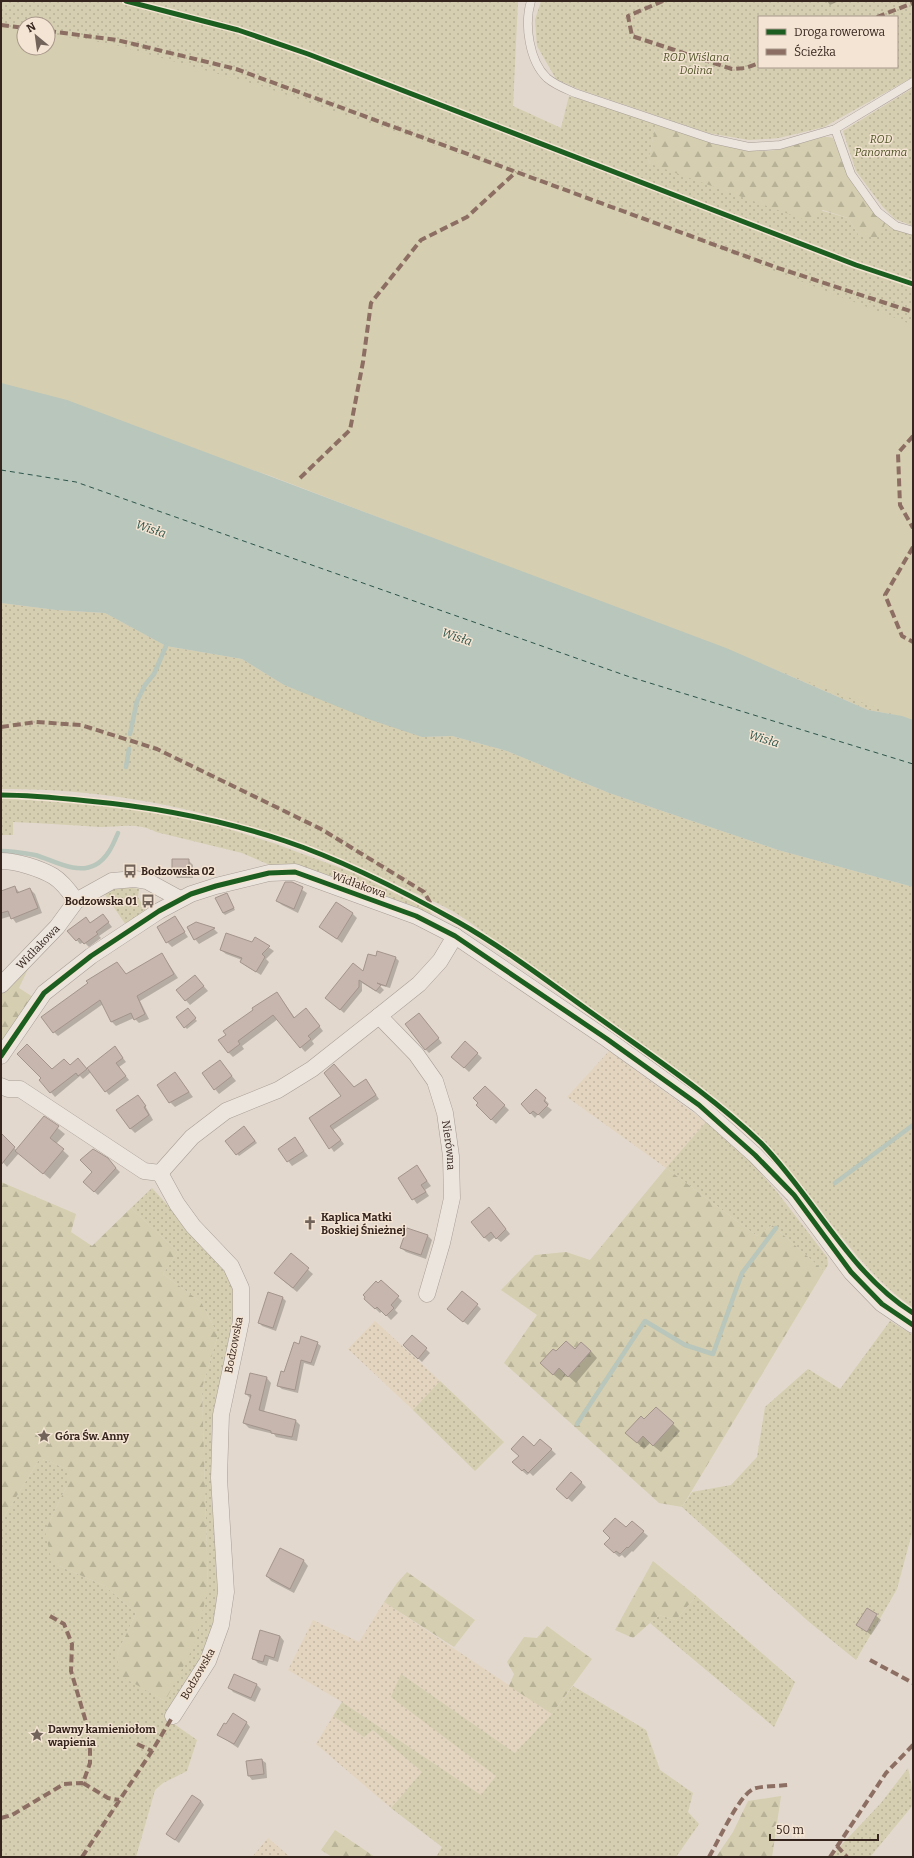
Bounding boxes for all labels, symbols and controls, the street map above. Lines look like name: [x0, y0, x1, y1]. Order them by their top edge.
north arrow: [16, 16, 56, 56]
legend: [758, 16, 898, 68]
text: N: [25, 20, 39, 35]
text: Droga rowerowa: [794, 25, 886, 39]
text: Ścieżka: [794, 44, 836, 59]
park label: ROD Wiślana Dolina: [663, 51, 729, 77]
park label: ROD Panorama: [855, 133, 907, 159]
water label: Wisła: [134, 517, 168, 541]
water label: Wisła: [440, 625, 474, 649]
water label: Wisła: [747, 728, 781, 750]
bus stop icon: Bodzowska 02: [122, 863, 138, 879]
place label: Bodzowska 02: [141, 865, 215, 878]
street label: Widłakowa: [330, 869, 388, 901]
bus stop icon: Bodzowska 01: [140, 893, 156, 909]
place label: Bodzowska 01: [65, 895, 137, 908]
street label: Widłakowa: [13, 922, 62, 972]
street label: Nierówna: [440, 1119, 458, 1170]
place label: Kaplica Matki Boskiej Śnieżnej: [321, 1211, 406, 1237]
church icon: Kaplica Matki Boskiej Śnieżnej: [302, 1215, 318, 1231]
street label: Bodzowska: [222, 1316, 246, 1374]
place icon: Góra Św. Anny: [36, 1428, 52, 1444]
place label: Góra Św. Anny: [55, 1429, 130, 1443]
street label: Bodzowska: [178, 1646, 218, 1702]
place label: Dawny kamieniołom wapienia: [47, 1723, 156, 1749]
place icon: Dawny kamieniołom wapienia: [29, 1727, 45, 1743]
scale bar: [770, 1816, 878, 1842]
text: 50 m: [776, 1823, 805, 1837]

